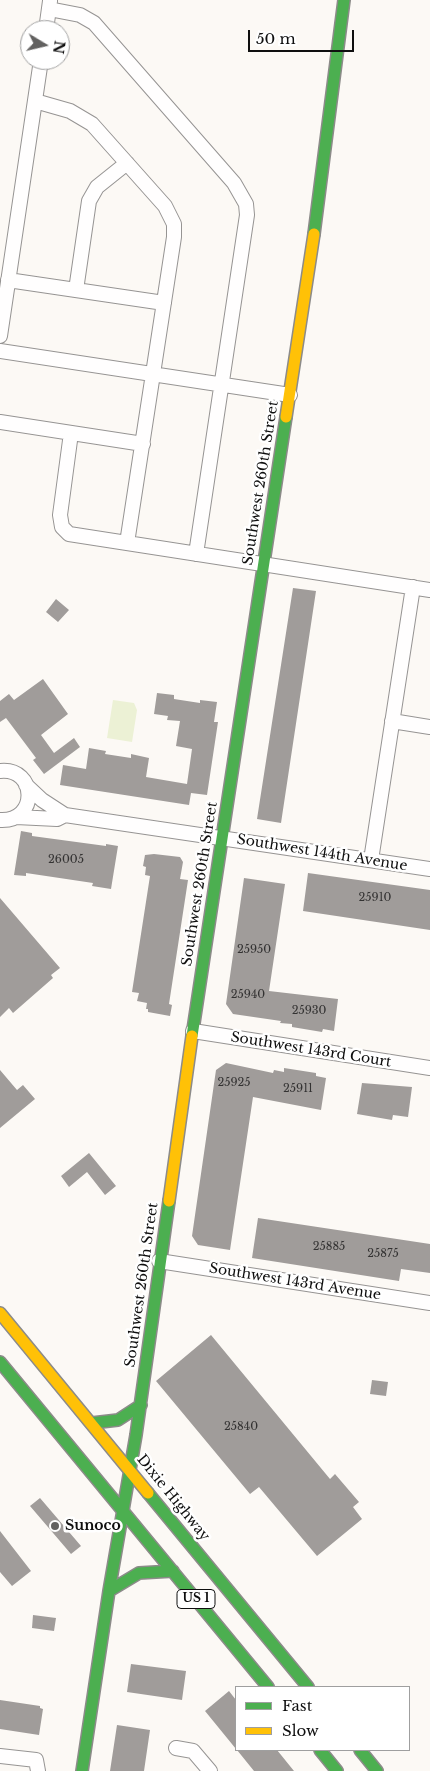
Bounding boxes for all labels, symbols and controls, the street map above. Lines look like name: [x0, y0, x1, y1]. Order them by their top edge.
north arrow: [20, 20, 70, 70]
scale bar: [250, 20, 356, 52]
text: 50 m: [256, 29, 296, 48]
text: N: [49, 39, 69, 55]
street label: Southwest 260th Street: [240, 400, 282, 566]
street label: Southwest 260th Street: [179, 801, 221, 967]
street label: Southwest 144th Avenue: [236, 831, 408, 875]
house number: 26005: [48, 853, 84, 867]
house number: 25910: [359, 891, 391, 905]
house number: 25950: [237, 943, 271, 957]
house number: 25940: [231, 988, 265, 1002]
house number: 25930: [292, 1004, 326, 1018]
street label: Southwest 143rd Court: [229, 1029, 393, 1071]
house number: 25925: [217, 1076, 251, 1090]
house number: 25911: [283, 1082, 313, 1096]
street label: Southwest 260th Street: [122, 1202, 162, 1368]
house number: 25885: [313, 1240, 345, 1254]
house number: 25875: [367, 1247, 399, 1261]
street label: Southwest 143rd Avenue: [208, 1260, 382, 1304]
house number: 25840: [224, 1420, 258, 1434]
street label: Dixie Highway: [133, 1451, 213, 1545]
place label: Sunoco: [65, 1518, 121, 1534]
marker: Sunoco: [49, 1520, 61, 1532]
road number: US 1: [177, 1590, 215, 1608]
legend: [235, 1686, 410, 1751]
text: Fast: [282, 1696, 312, 1715]
text: Slow: [282, 1721, 319, 1740]

